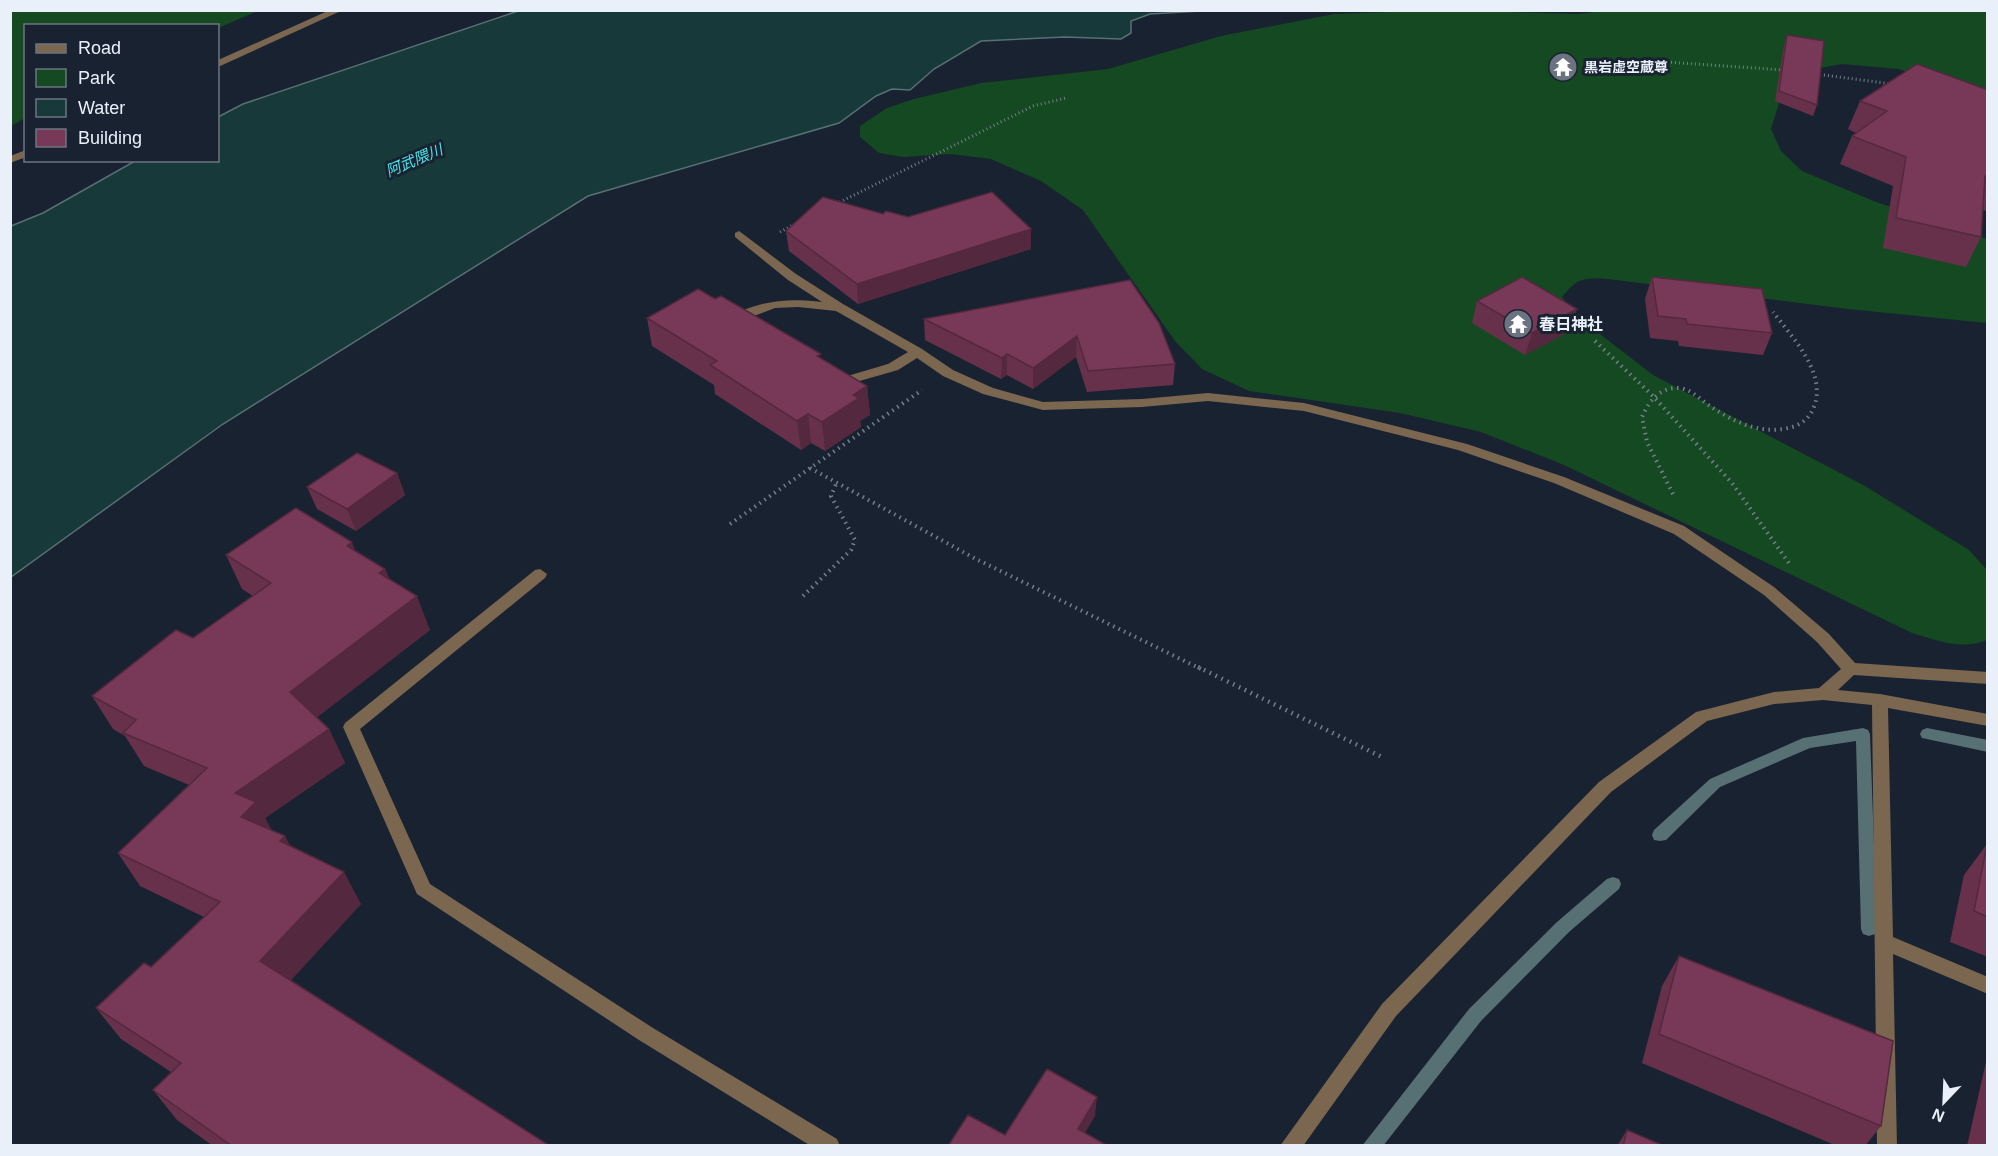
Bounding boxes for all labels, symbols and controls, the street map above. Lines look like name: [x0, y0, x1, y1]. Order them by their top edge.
legend: [24, 24, 219, 162]
text: Road: [78, 38, 121, 58]
temple icon: 黒岩虚空蔵尊: [1547, 51, 1579, 83]
place label: 黒岩虚空蔵尊: [1584, 59, 1668, 75]
text: Park: [78, 68, 116, 88]
text: Water: [78, 98, 125, 118]
text: Building: [78, 128, 142, 148]
water label: 阿武隈川: [383, 140, 447, 180]
temple icon: 春日神社: [1502, 308, 1534, 340]
place label: 春日神社: [1539, 315, 1603, 333]
north arrow: [1914, 1072, 1974, 1132]
text: N: [1930, 1105, 1947, 1125]

